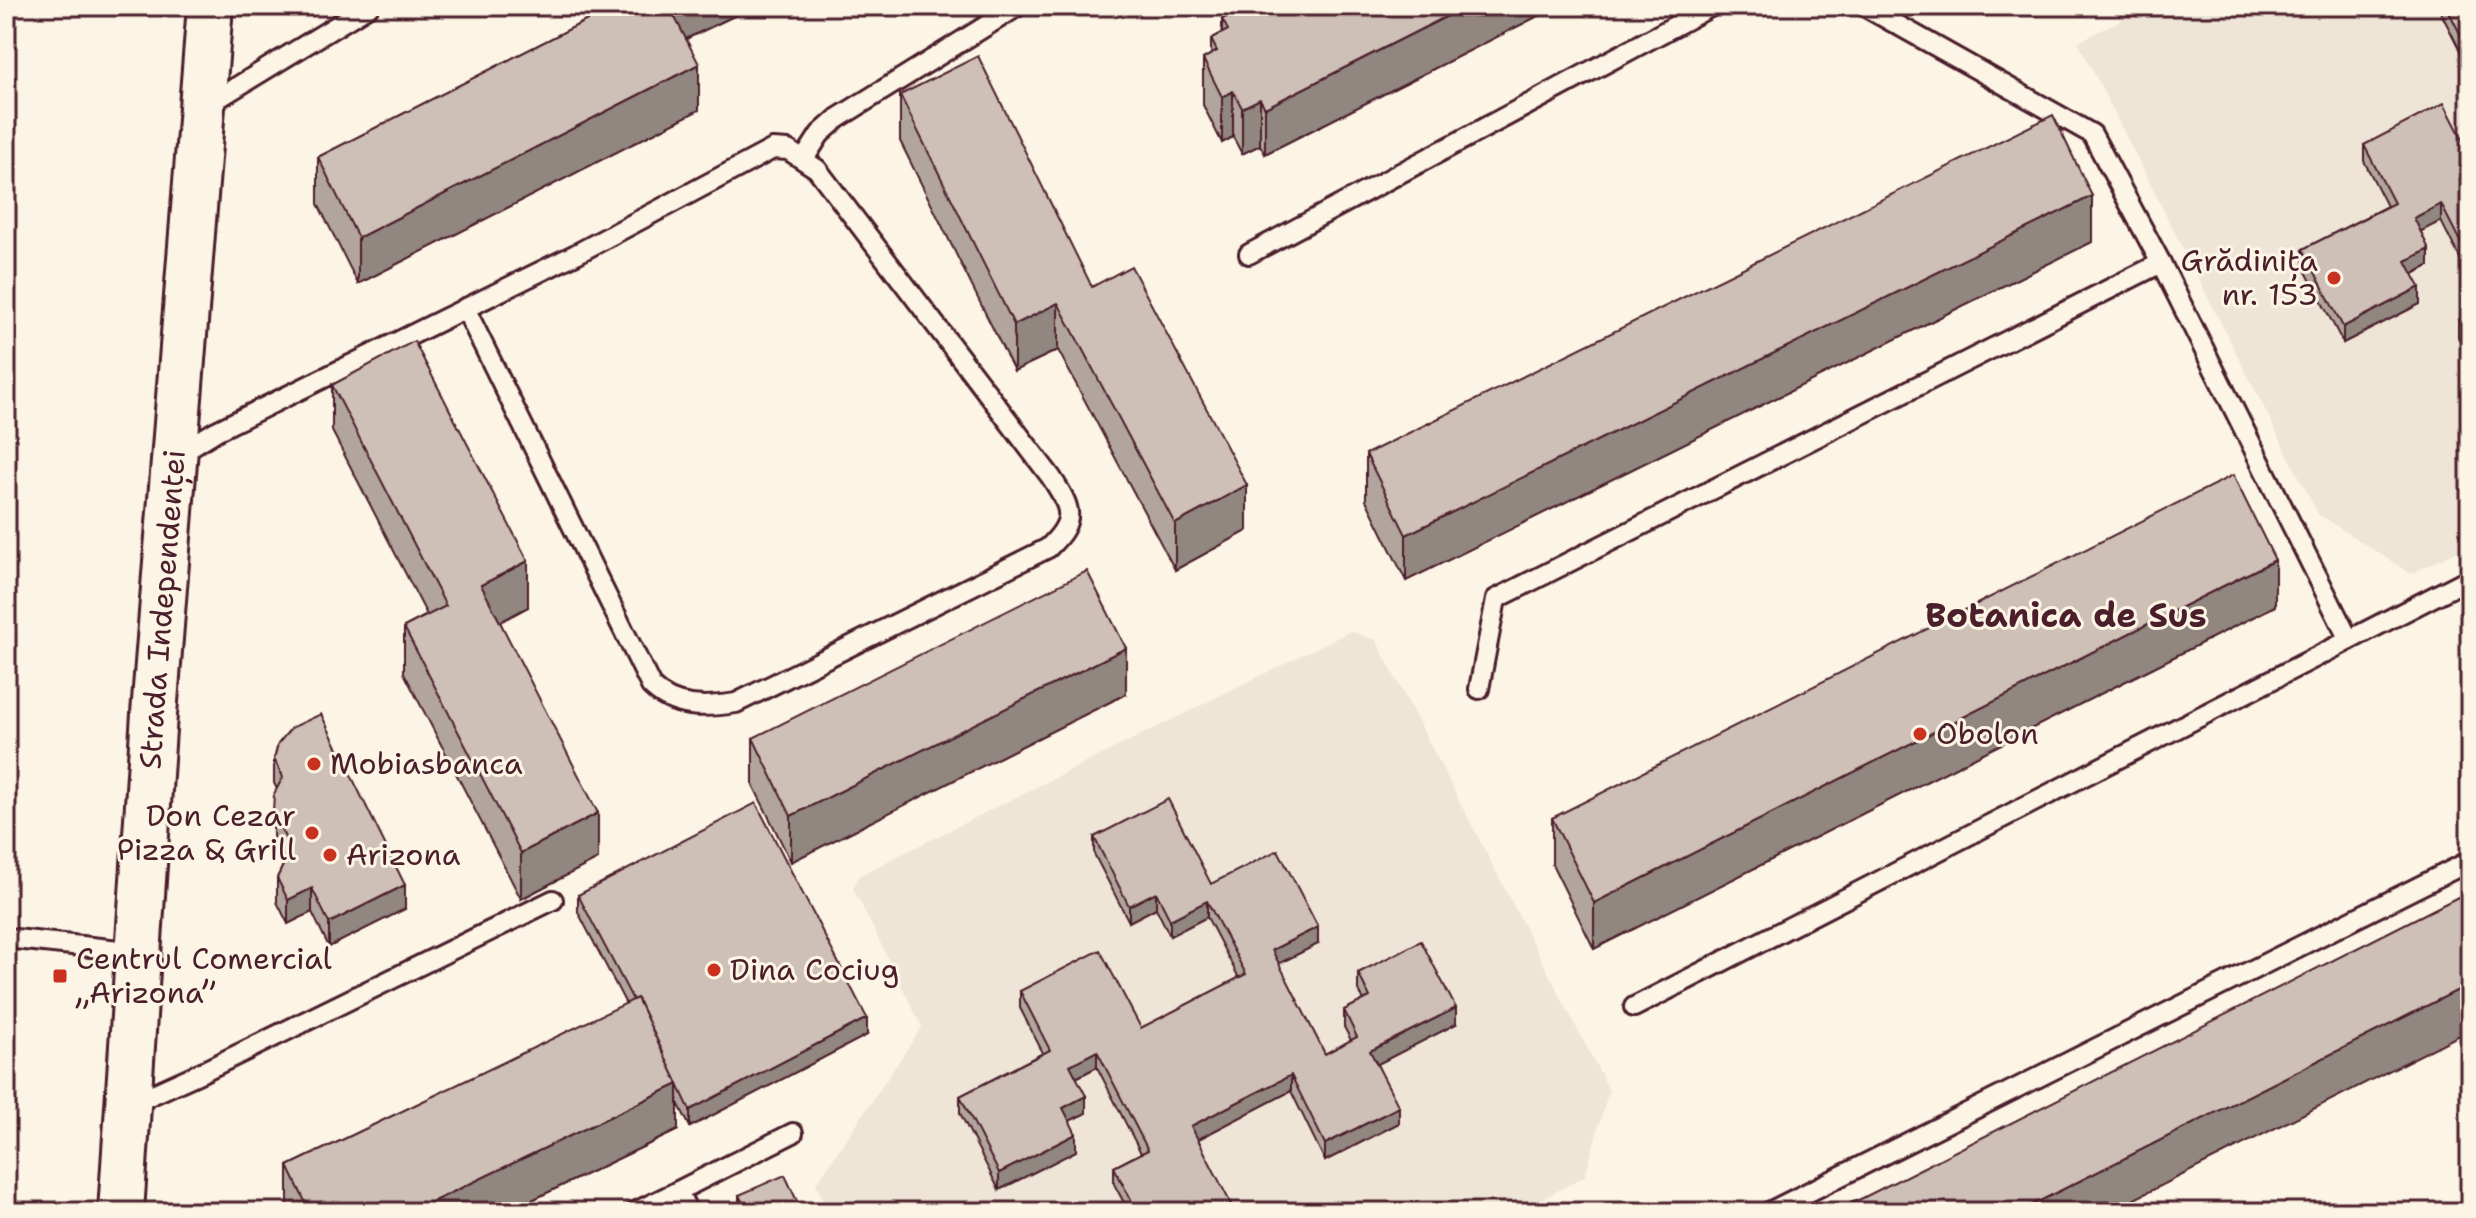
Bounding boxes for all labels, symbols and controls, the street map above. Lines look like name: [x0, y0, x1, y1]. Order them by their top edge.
place label: Grădinița nr. 153: [2181, 240, 2318, 315]
marker: Grădinița nr. 153: [2325, 269, 2343, 287]
street label: Strada Independenței: [129, 448, 195, 770]
district label: Botanica de Sus: [1925, 592, 2207, 638]
place label: Obolon: [1936, 713, 2039, 754]
marker: Obolon: [1911, 725, 1929, 743]
place label: Mobiasbanca: [330, 743, 523, 784]
marker: Mobiasbanca: [305, 755, 323, 773]
place label: Don Cezar Pizza & Grill: [117, 795, 296, 870]
marker: Don Cezar Pizza & Grill: [303, 824, 321, 842]
place label: Arizona: [346, 834, 461, 875]
marker: Arizona: [321, 846, 339, 864]
place label: Centrul Comercial „Arizona”: [75, 938, 332, 1013]
place label: Dina Cociug: [730, 949, 899, 990]
marker: Dina Cociug: [705, 961, 723, 979]
marker: Centrul Comercial „Arizona”: [51, 967, 69, 985]

